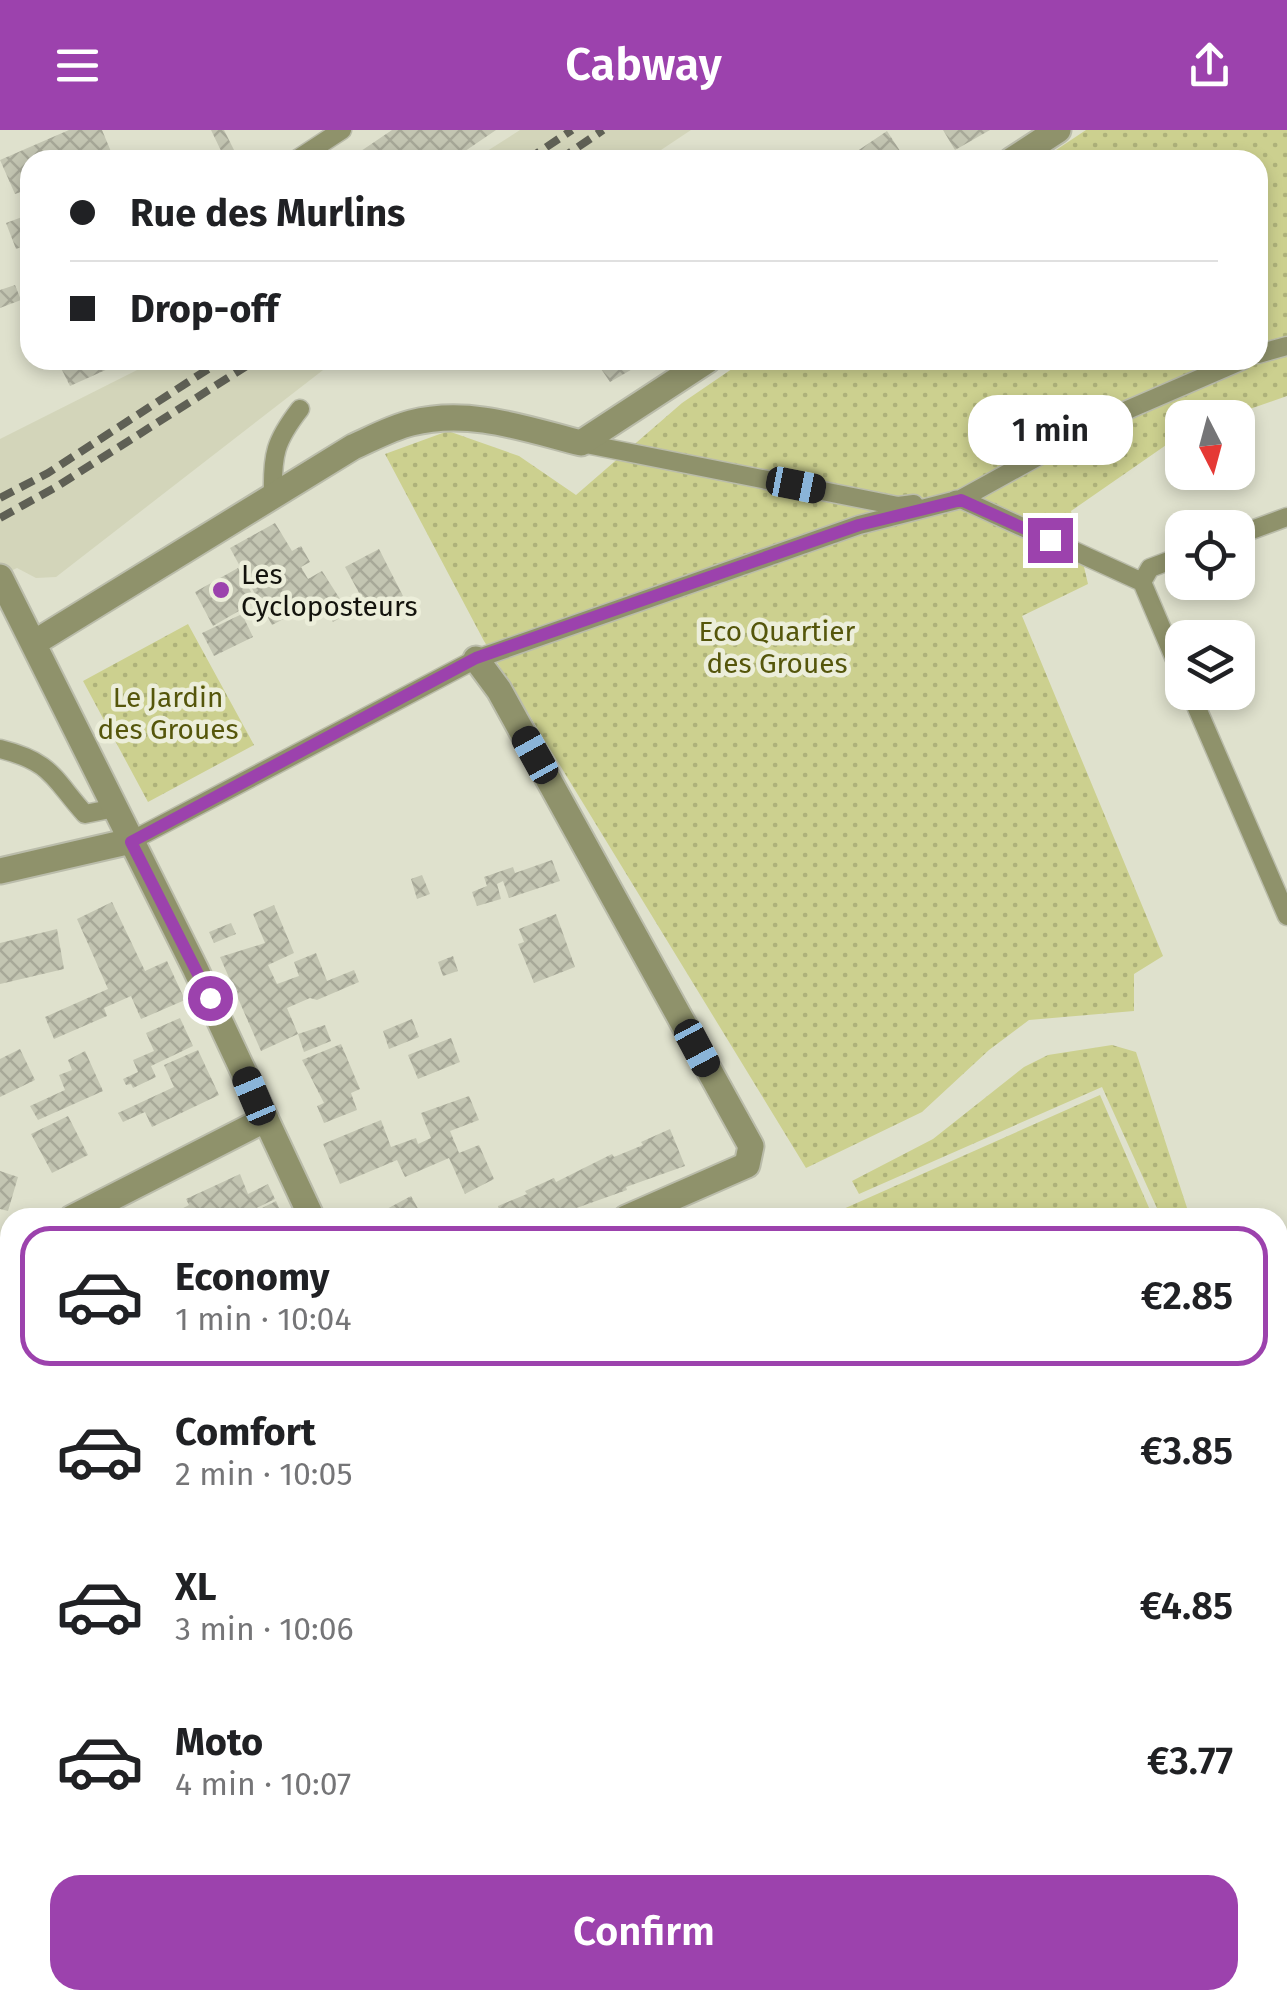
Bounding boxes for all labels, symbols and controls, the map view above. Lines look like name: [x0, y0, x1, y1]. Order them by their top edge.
icon: menu: [50, 38, 105, 93]
text: Cabway: [565, 38, 722, 92]
icon: share: [1182, 38, 1237, 93]
text: Rue des Murlins: [130, 190, 405, 236]
text: Drop-off: [130, 286, 278, 332]
callout: 1 min: [968, 395, 1132, 465]
north arrow: [1165, 400, 1255, 490]
map controls: [1165, 400, 1255, 710]
text: 1 min: [1012, 411, 1089, 449]
car: [764, 465, 828, 505]
button: locate: [1165, 510, 1255, 600]
route end: [1028, 518, 1073, 563]
place label: Les Cycloposteurs: [241, 558, 418, 623]
marker: Les Cycloposteurs: [210, 579, 232, 601]
park label: Eco Quartier des Groues: [699, 615, 856, 680]
button: layers: [1165, 620, 1255, 710]
park label: Le Jardin des Groues: [97, 681, 239, 746]
car: [507, 721, 563, 789]
route start: [188, 976, 233, 1021]
car: [670, 1014, 724, 1082]
car: [228, 1063, 280, 1129]
icon: car: [55, 1251, 145, 1341]
text: Economy: [175, 1254, 330, 1300]
text: €2.85: [1141, 1273, 1233, 1319]
text: 1 min · 10:04: [175, 1300, 351, 1338]
icon: car: [55, 1406, 145, 1496]
text: Comfort: [175, 1409, 316, 1455]
text: €3.85: [1140, 1428, 1233, 1474]
text: 2 min · 10:05: [175, 1455, 352, 1493]
icon: car: [55, 1561, 145, 1651]
text: XL: [175, 1564, 217, 1610]
text: €4.85: [1140, 1583, 1233, 1629]
text: 3 min · 10:06: [175, 1610, 354, 1648]
icon: car: [55, 1716, 145, 1806]
text: Moto: [175, 1719, 263, 1765]
text: €3.77: [1147, 1738, 1233, 1784]
text: 4 min · 10:07: [175, 1765, 351, 1803]
button: Confirm: [50, 1875, 1238, 1990]

